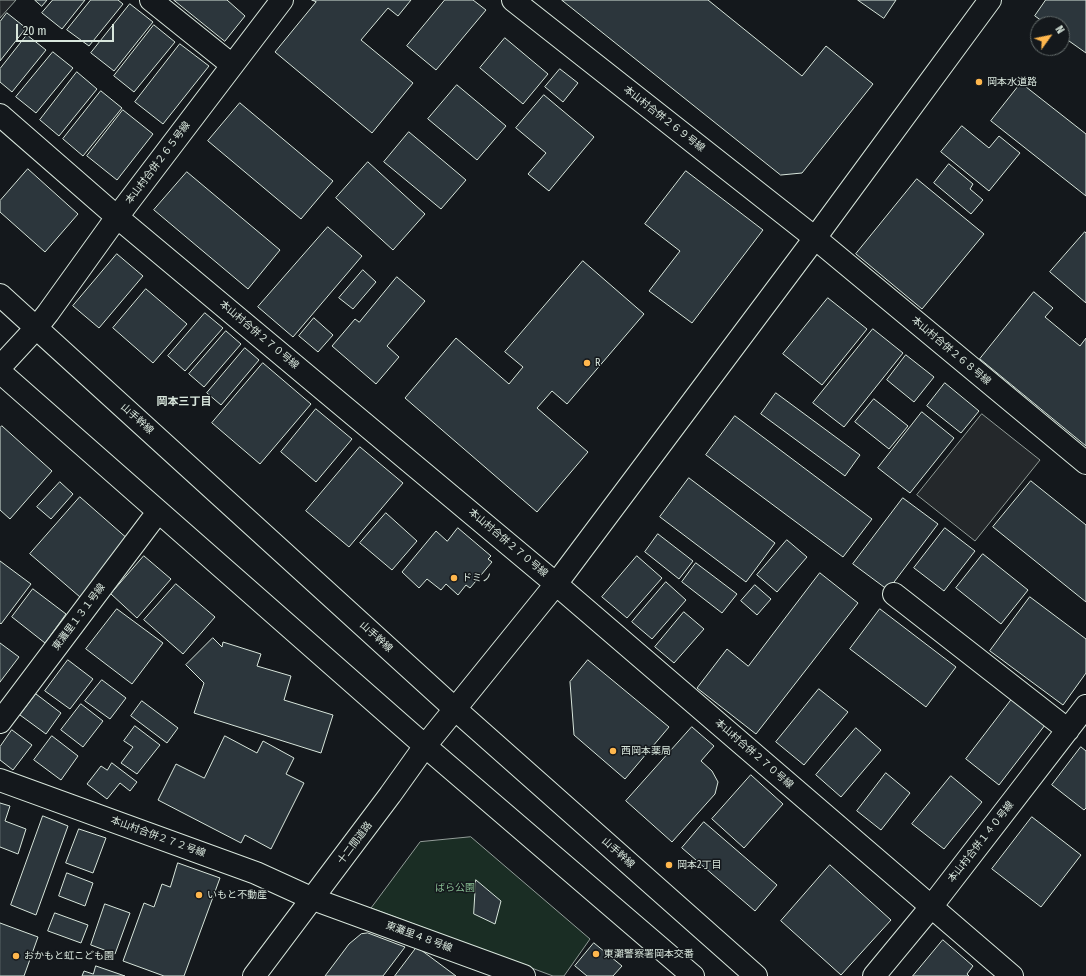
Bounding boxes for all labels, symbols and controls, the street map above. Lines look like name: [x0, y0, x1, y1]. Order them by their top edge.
scale bar: [18, 16, 116, 42]
north arrow: [1030, 16, 1070, 56]
text: N: [1052, 23, 1067, 36]
text: 20 m: [23, 24, 47, 38]
place label: 岡本水道路: [987, 76, 1037, 88]
marker: 岡本水道路: [974, 77, 984, 87]
street label: 本山村合併２６９号線: [621, 83, 707, 155]
street label: 本山村合併２６５号線: [123, 119, 193, 207]
street label: 本山村合併２７０号線: [217, 298, 301, 372]
street label: 本山村合併２６８号線: [909, 314, 993, 388]
place label: R: [595, 357, 600, 369]
marker: R: [582, 358, 592, 368]
district label: 岡本三丁目: [157, 395, 211, 409]
street label: 山手幹線: [118, 401, 156, 437]
street label: 本山村合併２７０号線: [466, 506, 550, 580]
place label: ドミノ: [462, 572, 492, 584]
marker: ドミノ: [449, 573, 459, 583]
street label: 東灘里１３１号線: [50, 581, 108, 653]
street label: 山手幹線: [357, 619, 395, 655]
street label: 本山村合併２７０号線: [712, 717, 796, 791]
place label: 西岡本薬局: [621, 745, 671, 757]
marker: 西岡本薬局: [608, 746, 618, 756]
street label: 本山村合併１４０号線: [945, 799, 1017, 885]
street label: 本山村合併２７２号線: [109, 814, 207, 860]
street label: 十二間道路: [335, 819, 375, 867]
street label: 山手幹線: [599, 835, 637, 871]
place label: 岡本2丁目: [677, 859, 721, 871]
marker: 岡本2丁目: [664, 860, 674, 870]
park label: ばら公園: [435, 882, 475, 894]
place label: いもと不動産: [207, 889, 267, 901]
marker: いもと不動産: [194, 890, 204, 900]
street label: 東灘里４８号線: [384, 919, 454, 955]
place label: 東灘警察署岡本交番: [604, 948, 694, 960]
marker: 東灘警察署岡本交番: [591, 949, 601, 959]
place label: おかもと虹こども園: [24, 950, 114, 962]
marker: おかもと虹こども園: [11, 951, 21, 961]

